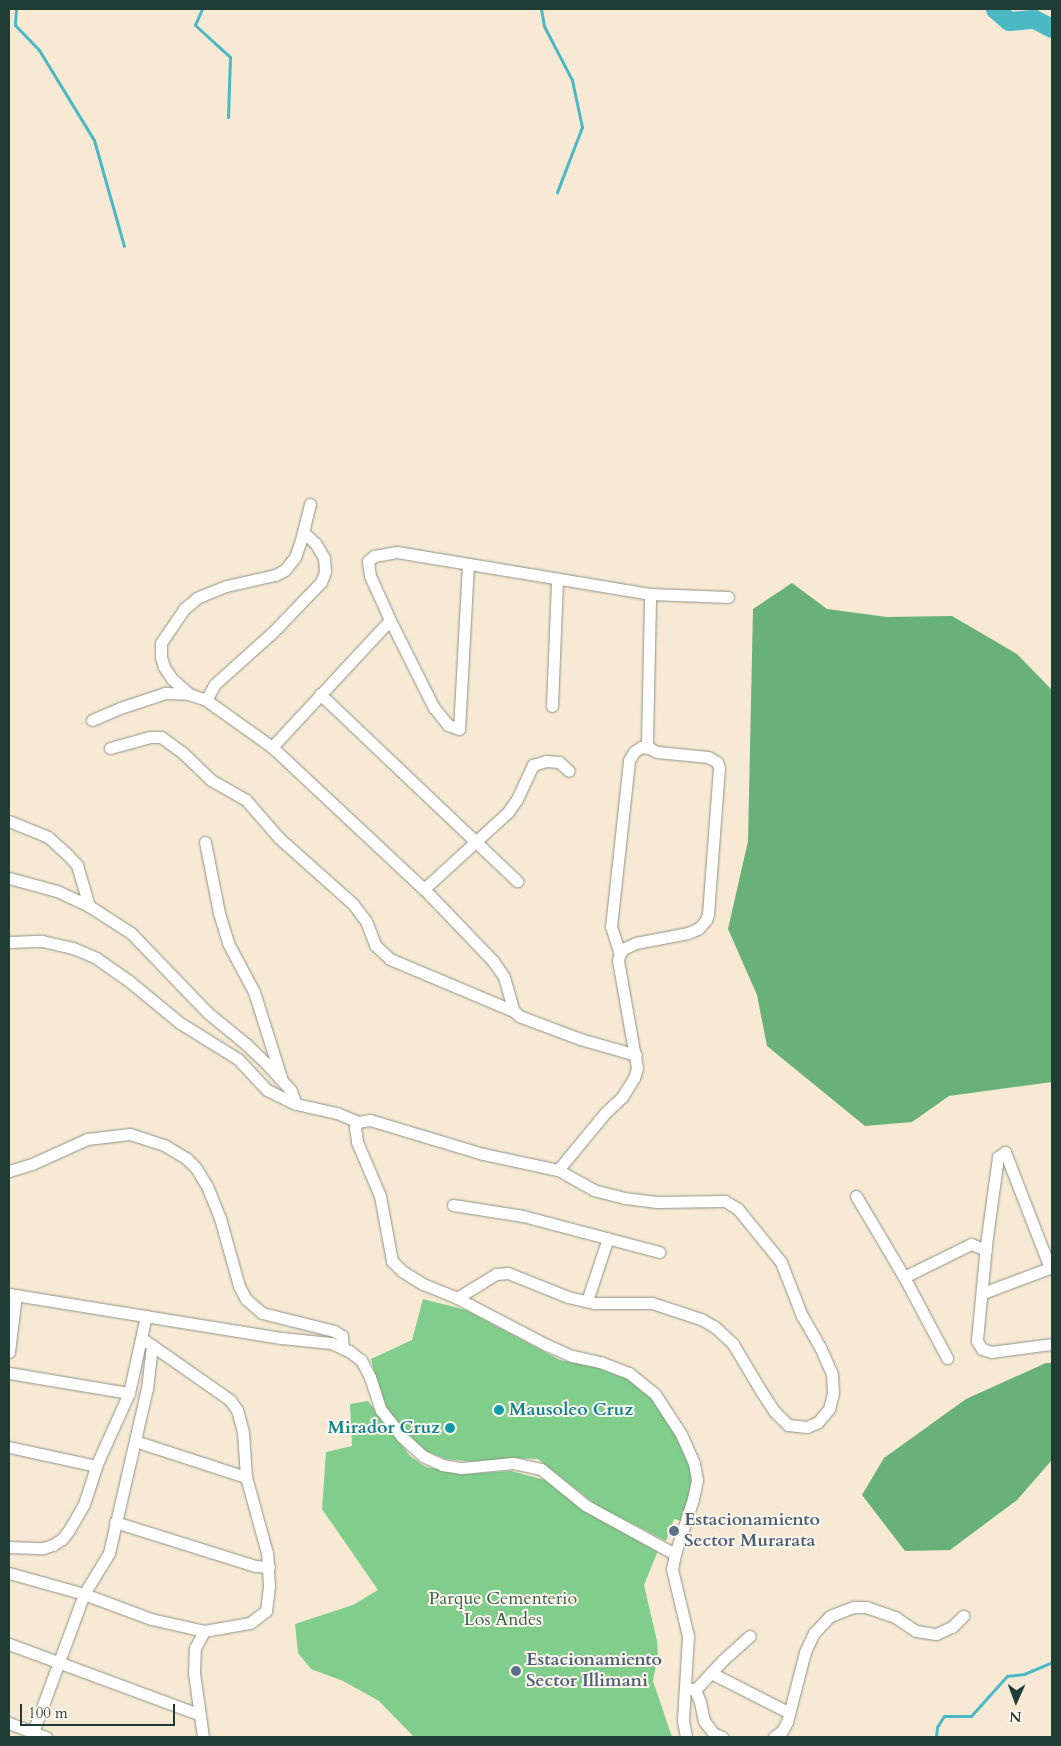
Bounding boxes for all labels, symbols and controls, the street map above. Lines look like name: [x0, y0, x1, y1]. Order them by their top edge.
place label: Mausoleo Cruz: [509, 1399, 633, 1421]
marker: Mausoleo Cruz: [493, 1404, 505, 1416]
place label: Mirador Cruz: [327, 1417, 440, 1439]
marker: Mirador Cruz: [444, 1422, 456, 1434]
place label: Estacionamiento Sector Murarata: [684, 1510, 820, 1552]
marker: Estacionamiento Sector Murarata: [668, 1525, 680, 1537]
park label: Parque Cementerio Los Andes: [429, 1589, 577, 1632]
place label: Estacionamiento Sector Illimani: [526, 1650, 662, 1692]
marker: Estacionamiento Sector Illimani: [510, 1665, 522, 1677]
north arrow: [991, 1676, 1041, 1726]
scale bar: [22, 1694, 178, 1726]
text: 100 m: [28, 1703, 68, 1723]
text: N: [1009, 1707, 1022, 1726]

